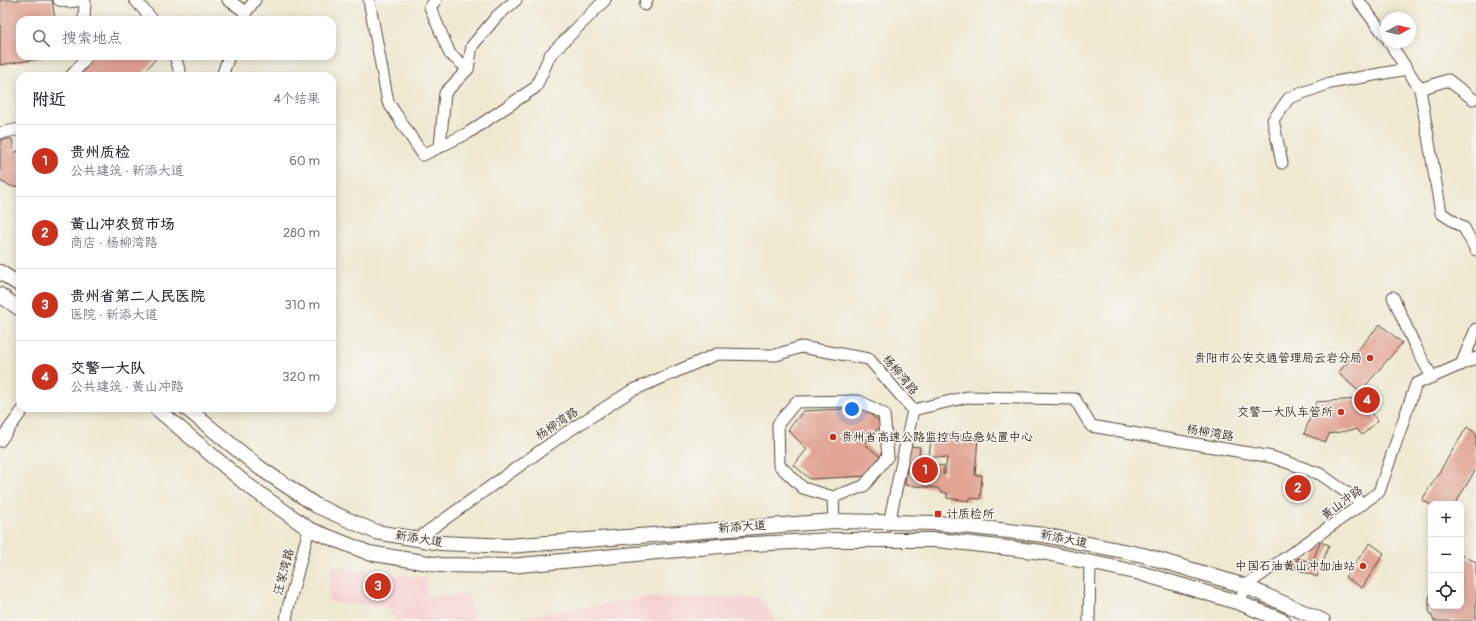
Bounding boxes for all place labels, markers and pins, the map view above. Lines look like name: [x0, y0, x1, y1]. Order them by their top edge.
place label: 贵阳市公安交通管理局云岩分局: [1194, 351, 1362, 366]
marker: 贵阳市公安交通管理局云岩分局: [1365, 353, 1375, 363]
pin: 4: [1354, 385, 1380, 415]
place label: 交警一大队车管所: [1237, 405, 1334, 420]
marker: 交警一大队车管所: [1336, 407, 1346, 417]
place label: 贵州省高速公路监控与应急处置中心: [841, 430, 1033, 445]
marker: 贵州省高速公路监控与应急处置中心: [828, 432, 838, 442]
pin: 1: [912, 455, 938, 485]
pin: 2: [1285, 473, 1311, 503]
place label: 计质检所: [946, 507, 995, 522]
marker: 计质检所: [933, 509, 943, 519]
place label: 中国石油黄山冲加油站: [1235, 559, 1355, 574]
marker: 中国石油黄山冲加油站: [1358, 561, 1368, 571]
pin: 3: [365, 571, 391, 601]

